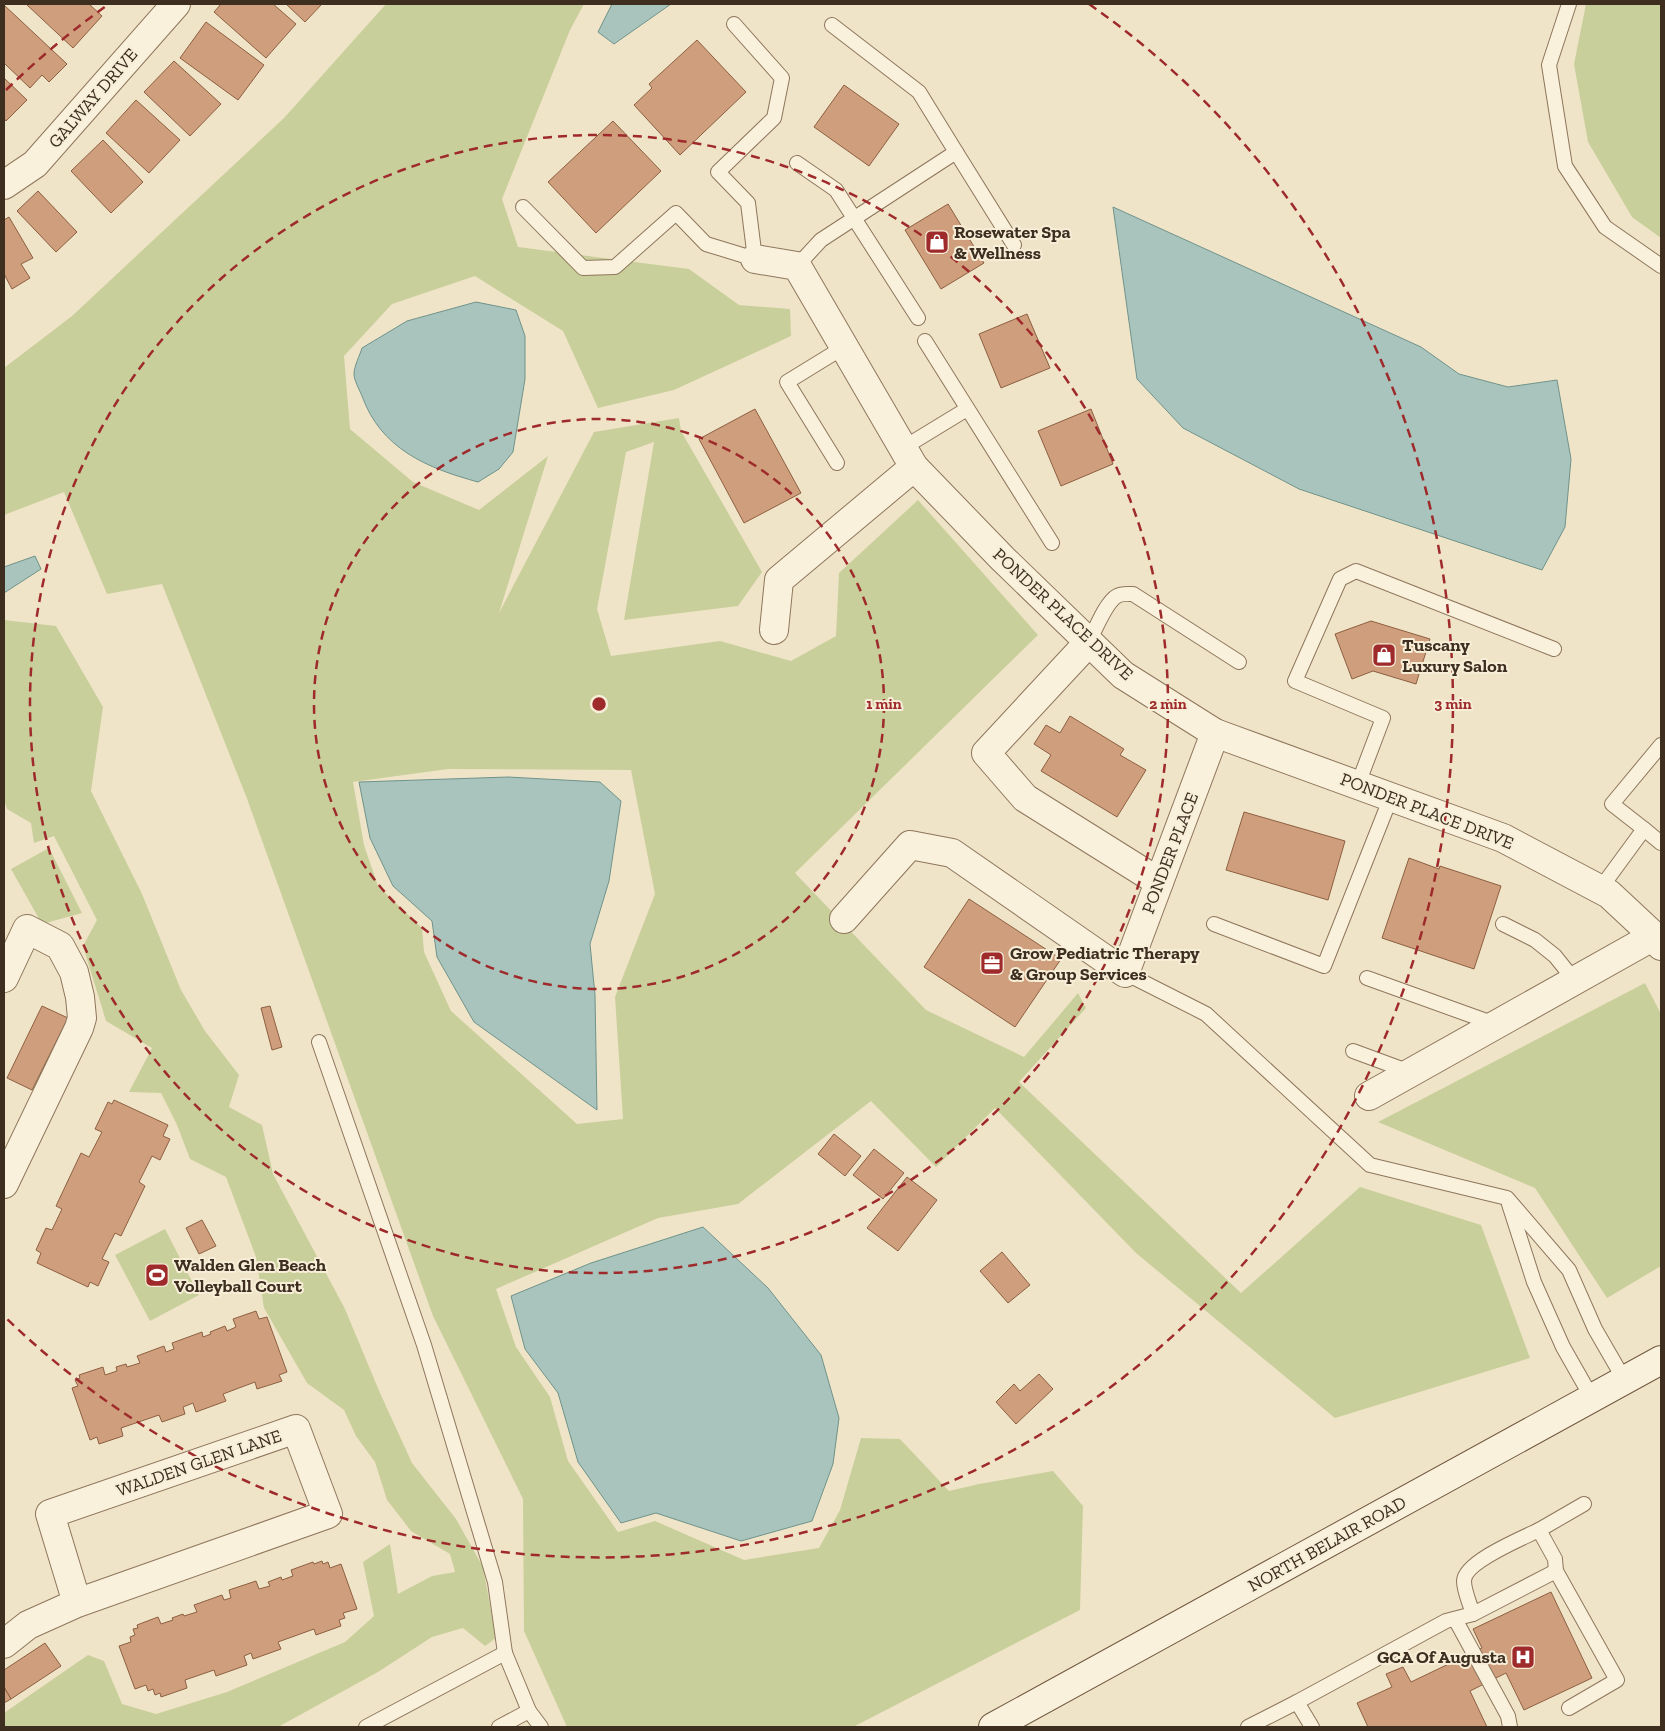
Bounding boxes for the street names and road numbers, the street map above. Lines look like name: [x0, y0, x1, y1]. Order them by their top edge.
street label: GALWAY DRIVE: [44, 44, 142, 152]
street label: PONDER PLACE DRIVE: [988, 543, 1138, 685]
street label: PONDER PLACE DRIVE: [1337, 768, 1517, 854]
street label: PONDER PLACE: [1137, 789, 1203, 917]
street label: WALDEN GLEN LANE: [114, 1424, 284, 1502]
street label: NORTH BELAIR ROAD: [1244, 1491, 1410, 1597]

